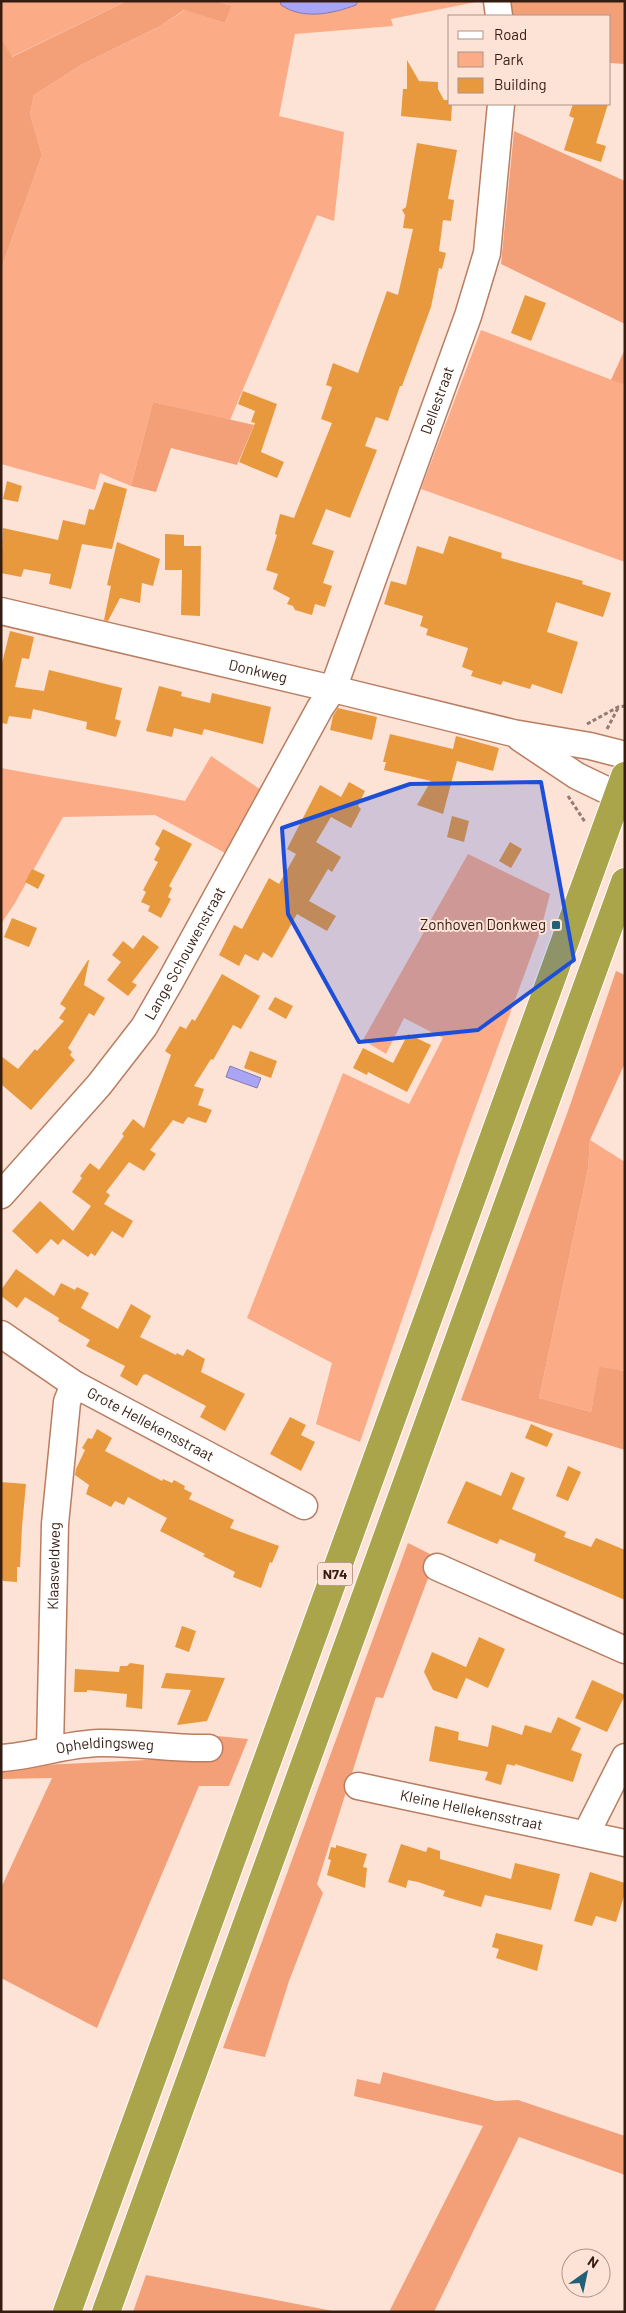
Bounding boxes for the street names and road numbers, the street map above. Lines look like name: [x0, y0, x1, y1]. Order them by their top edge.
street label: Dellestraat: [416, 364, 457, 436]
street label: Donkweg: [227, 655, 289, 686]
street label: Lange Schouwenstraat: [140, 883, 228, 1023]
street label: Grote Hellekensstraat: [84, 1383, 217, 1465]
street label: Klaasveldweg: [43, 1522, 63, 1610]
road number: N74: [318, 1562, 352, 1586]
street label: Opheldingsweg: [54, 1733, 155, 1757]
street label: Kleine Hellekensstraat: [399, 1785, 545, 1833]

